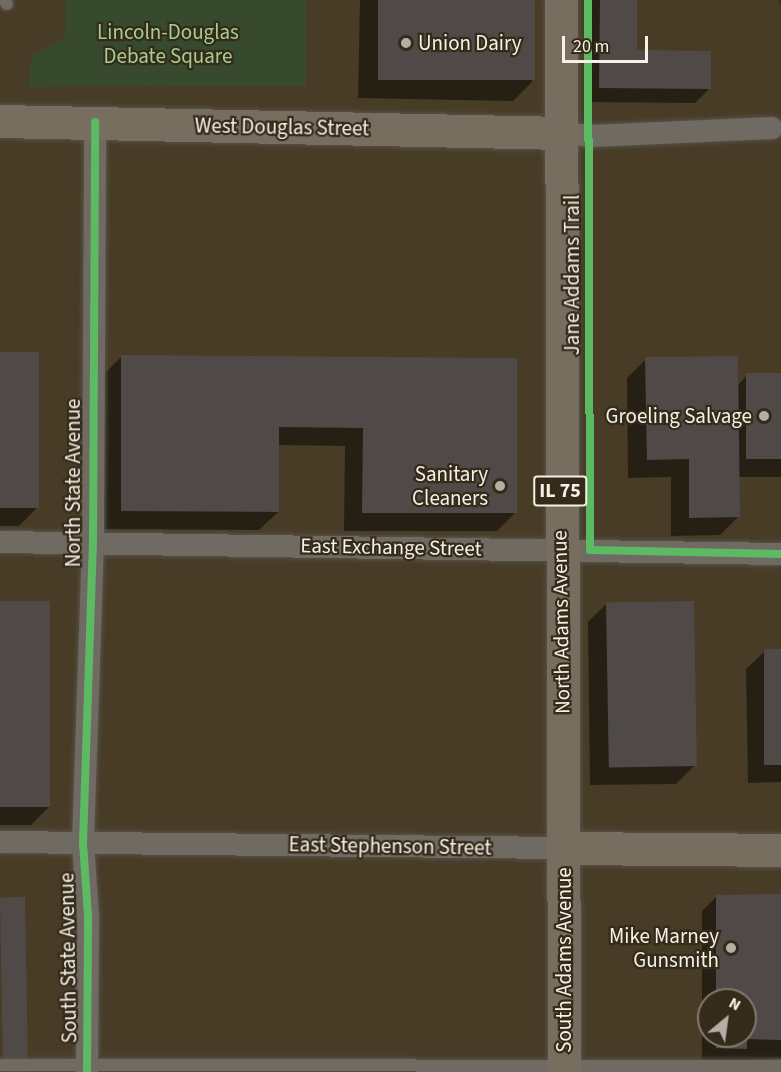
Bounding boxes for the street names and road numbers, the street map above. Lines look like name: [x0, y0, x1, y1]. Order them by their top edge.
street label: West Douglas Street: [195, 113, 369, 141]
street label: Jane Addams Trail: [559, 195, 585, 355]
street label: North State Avenue: [60, 399, 86, 567]
road number: IL 75: [533, 474, 587, 508]
street label: North Adams Avenue: [547, 530, 575, 714]
street label: East Exchange Street: [300, 533, 482, 561]
street label: East Stephenson Street: [288, 832, 492, 860]
street label: South Adams Avenue: [551, 867, 577, 1053]
street label: South State Avenue: [54, 873, 82, 1043]

